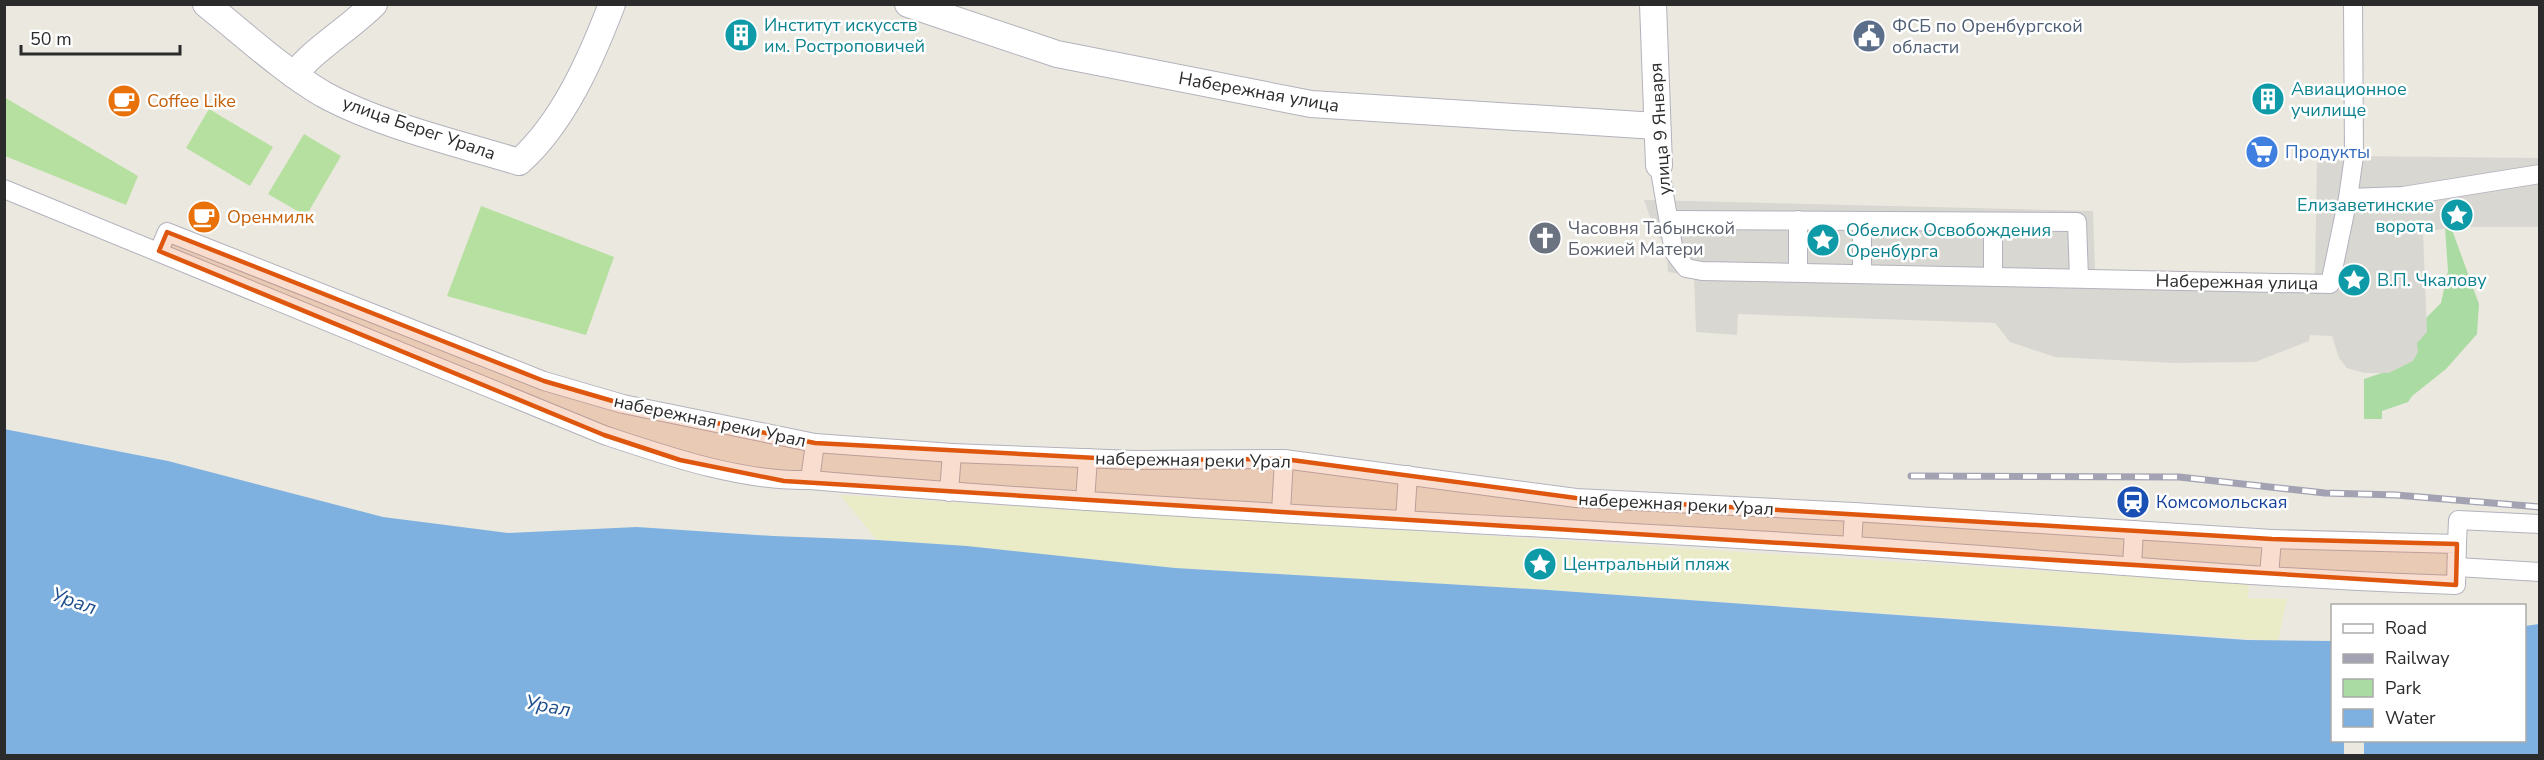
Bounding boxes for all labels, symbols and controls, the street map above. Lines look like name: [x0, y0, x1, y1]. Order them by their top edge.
place label: Институт искусств им. Ростроповичей: [764, 13, 925, 58]
place label: ФСБ по Оренбургской области: [1892, 14, 2083, 59]
building icon: Институт искусств им. Ростроповичей: [723, 17, 759, 53]
scale bar: [21, 18, 180, 56]
public building icon: ФСБ по Оренбургской области: [1851, 18, 1887, 54]
text: 50 m: [30, 27, 72, 51]
street label: улица 9 Января: [1643, 62, 1677, 196]
street label: Набережная улица: [1177, 66, 1341, 118]
place label: Авиационное училище: [2291, 77, 2407, 122]
building icon: Авиационное училище: [2250, 81, 2286, 117]
cafe icon: Coffee Like: [106, 83, 142, 119]
place label: Coffee Like: [147, 89, 236, 113]
street label: улица Берег Урала: [339, 91, 499, 165]
supermarket icon: Продукты: [2244, 134, 2280, 170]
place label: Продукты: [2285, 140, 2370, 164]
place label: Елизаветинские ворота: [2297, 193, 2434, 238]
place icon: Елизаветинские ворота: [2439, 197, 2475, 233]
cafe icon: Оренмилк: [186, 199, 222, 235]
place label: Оренмилк: [227, 205, 315, 229]
place label: Часовня Табынской Божией Матери: [1568, 216, 1735, 261]
place label: Обелиск Освобождения Оренбурга: [1846, 218, 2051, 263]
church icon: Часовня Табынской Божией Матери: [1527, 220, 1563, 256]
place icon: Обелиск Освобождения Оренбурга: [1805, 222, 1841, 258]
place icon: В.П. Чкалову: [2336, 262, 2372, 298]
place label: В.П. Чкалову: [2377, 268, 2487, 292]
street label: Набережная улица: [2155, 269, 2319, 295]
street label: набережная реки Урал: [612, 389, 808, 453]
street label: набережная реки Урал: [1095, 446, 1291, 474]
station icon: Комсомольская: [2115, 484, 2151, 520]
street label: набережная реки Урал: [1578, 487, 1774, 521]
place label: Комсомольская: [2156, 490, 2287, 514]
place icon: Центральный пляж: [1522, 546, 1558, 582]
place label: Центральный пляж: [1563, 552, 1730, 576]
water label: Урал: [48, 581, 100, 621]
legend: [2331, 604, 2526, 742]
text: Road: [2385, 616, 2427, 640]
text: Railway: [2385, 646, 2450, 670]
text: Park: [2385, 676, 2422, 700]
water label: Урал: [523, 688, 573, 724]
text: Water: [2385, 706, 2436, 730]

